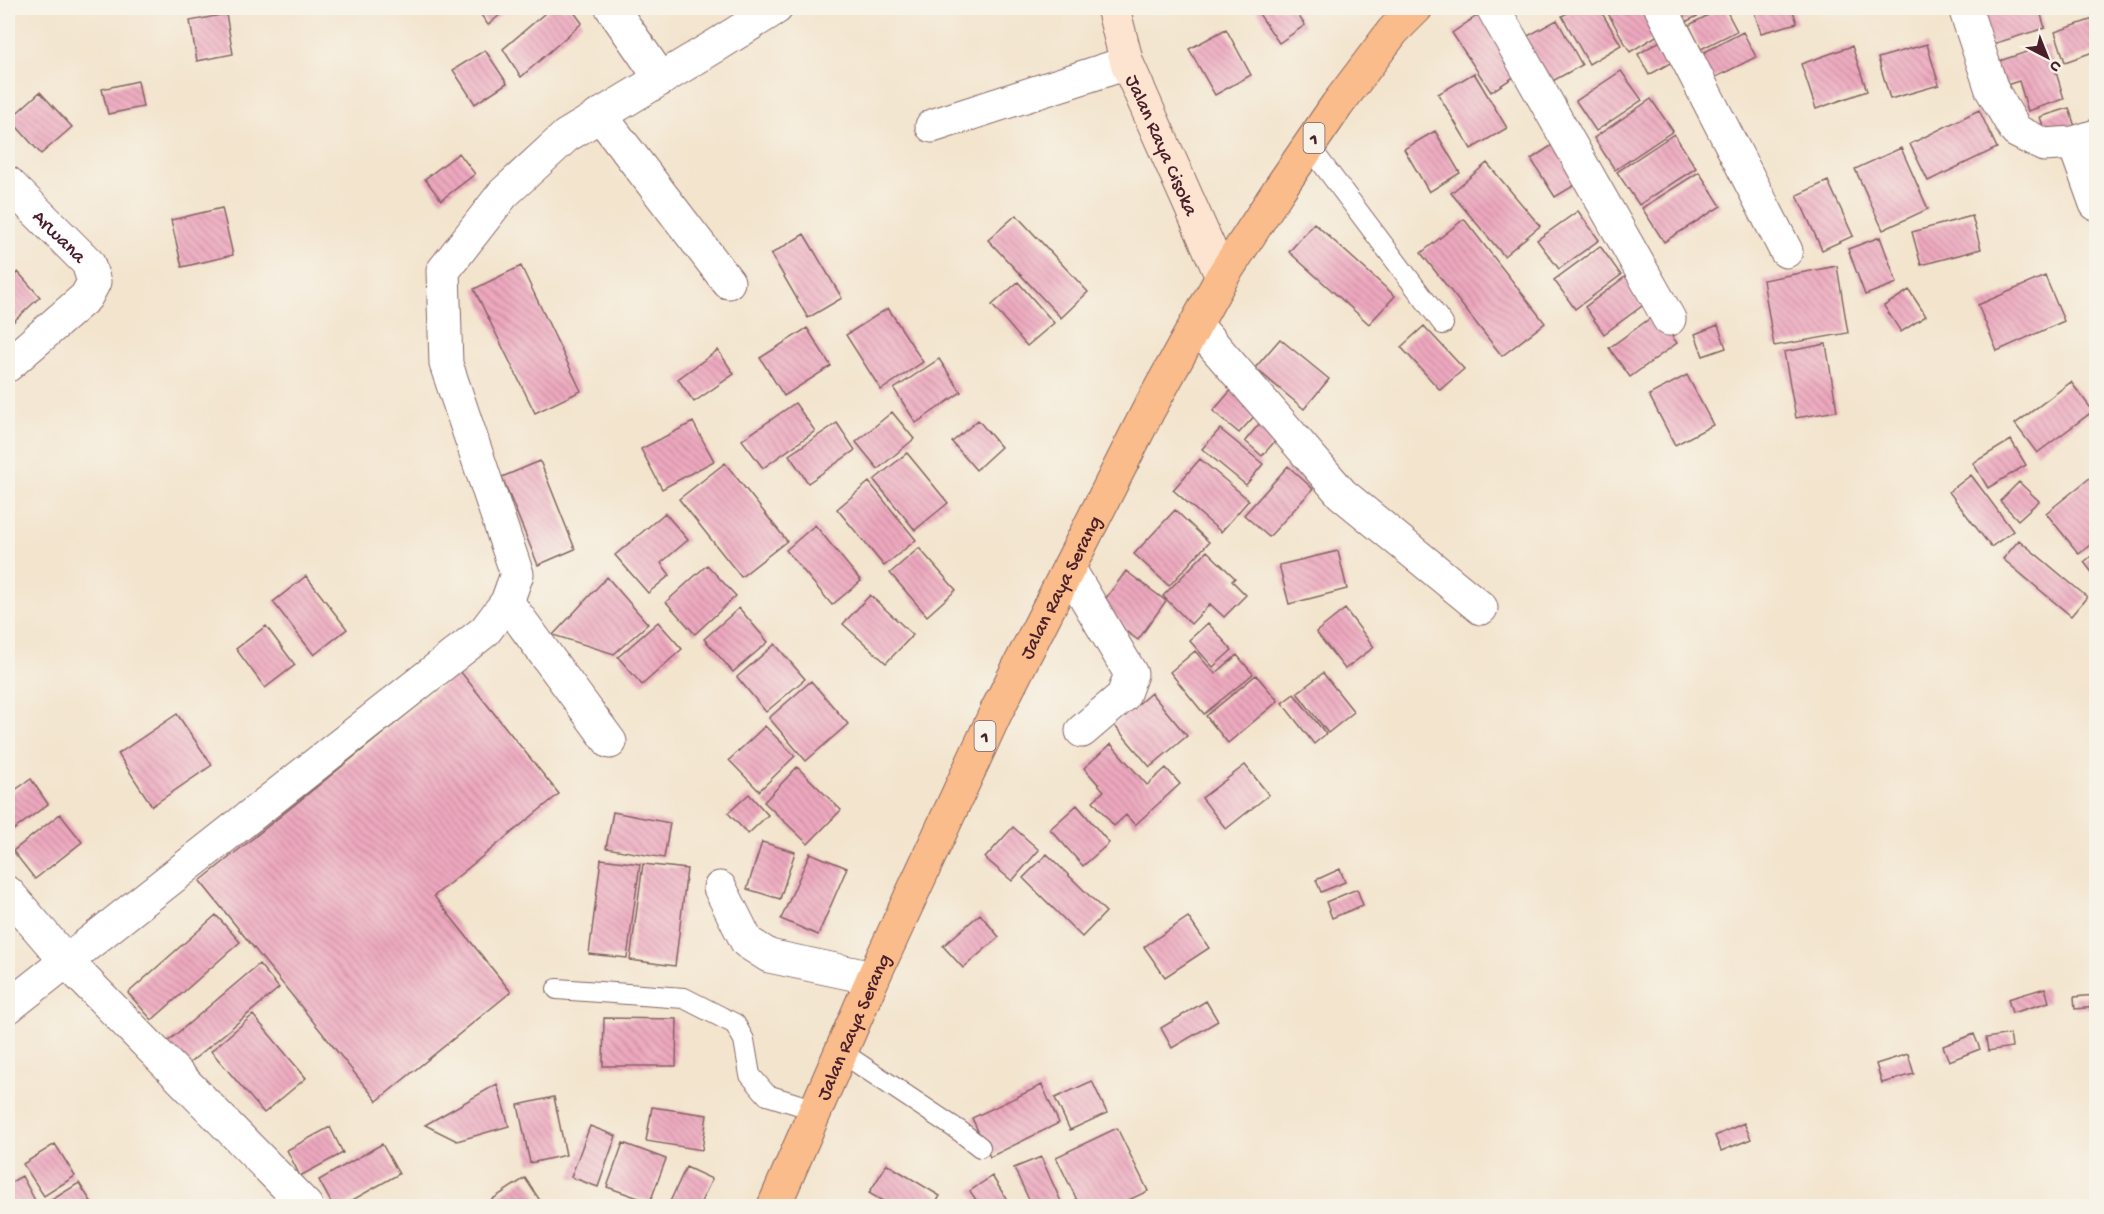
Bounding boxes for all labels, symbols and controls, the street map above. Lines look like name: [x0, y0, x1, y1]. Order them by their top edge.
north arrow: [2017, 27, 2077, 87]
text: U: [2044, 55, 2064, 76]
street label: Jalan Raya Cisoka: [1119, 72, 1202, 221]
road number: 1: [1304, 123, 1324, 153]
street label: Arwana: [26, 206, 90, 270]
street label: Jalan Raya Serang: [1017, 513, 1108, 664]
road number: 1: [974, 721, 996, 751]
street label: Jalan Raya Serang: [813, 951, 898, 1104]

